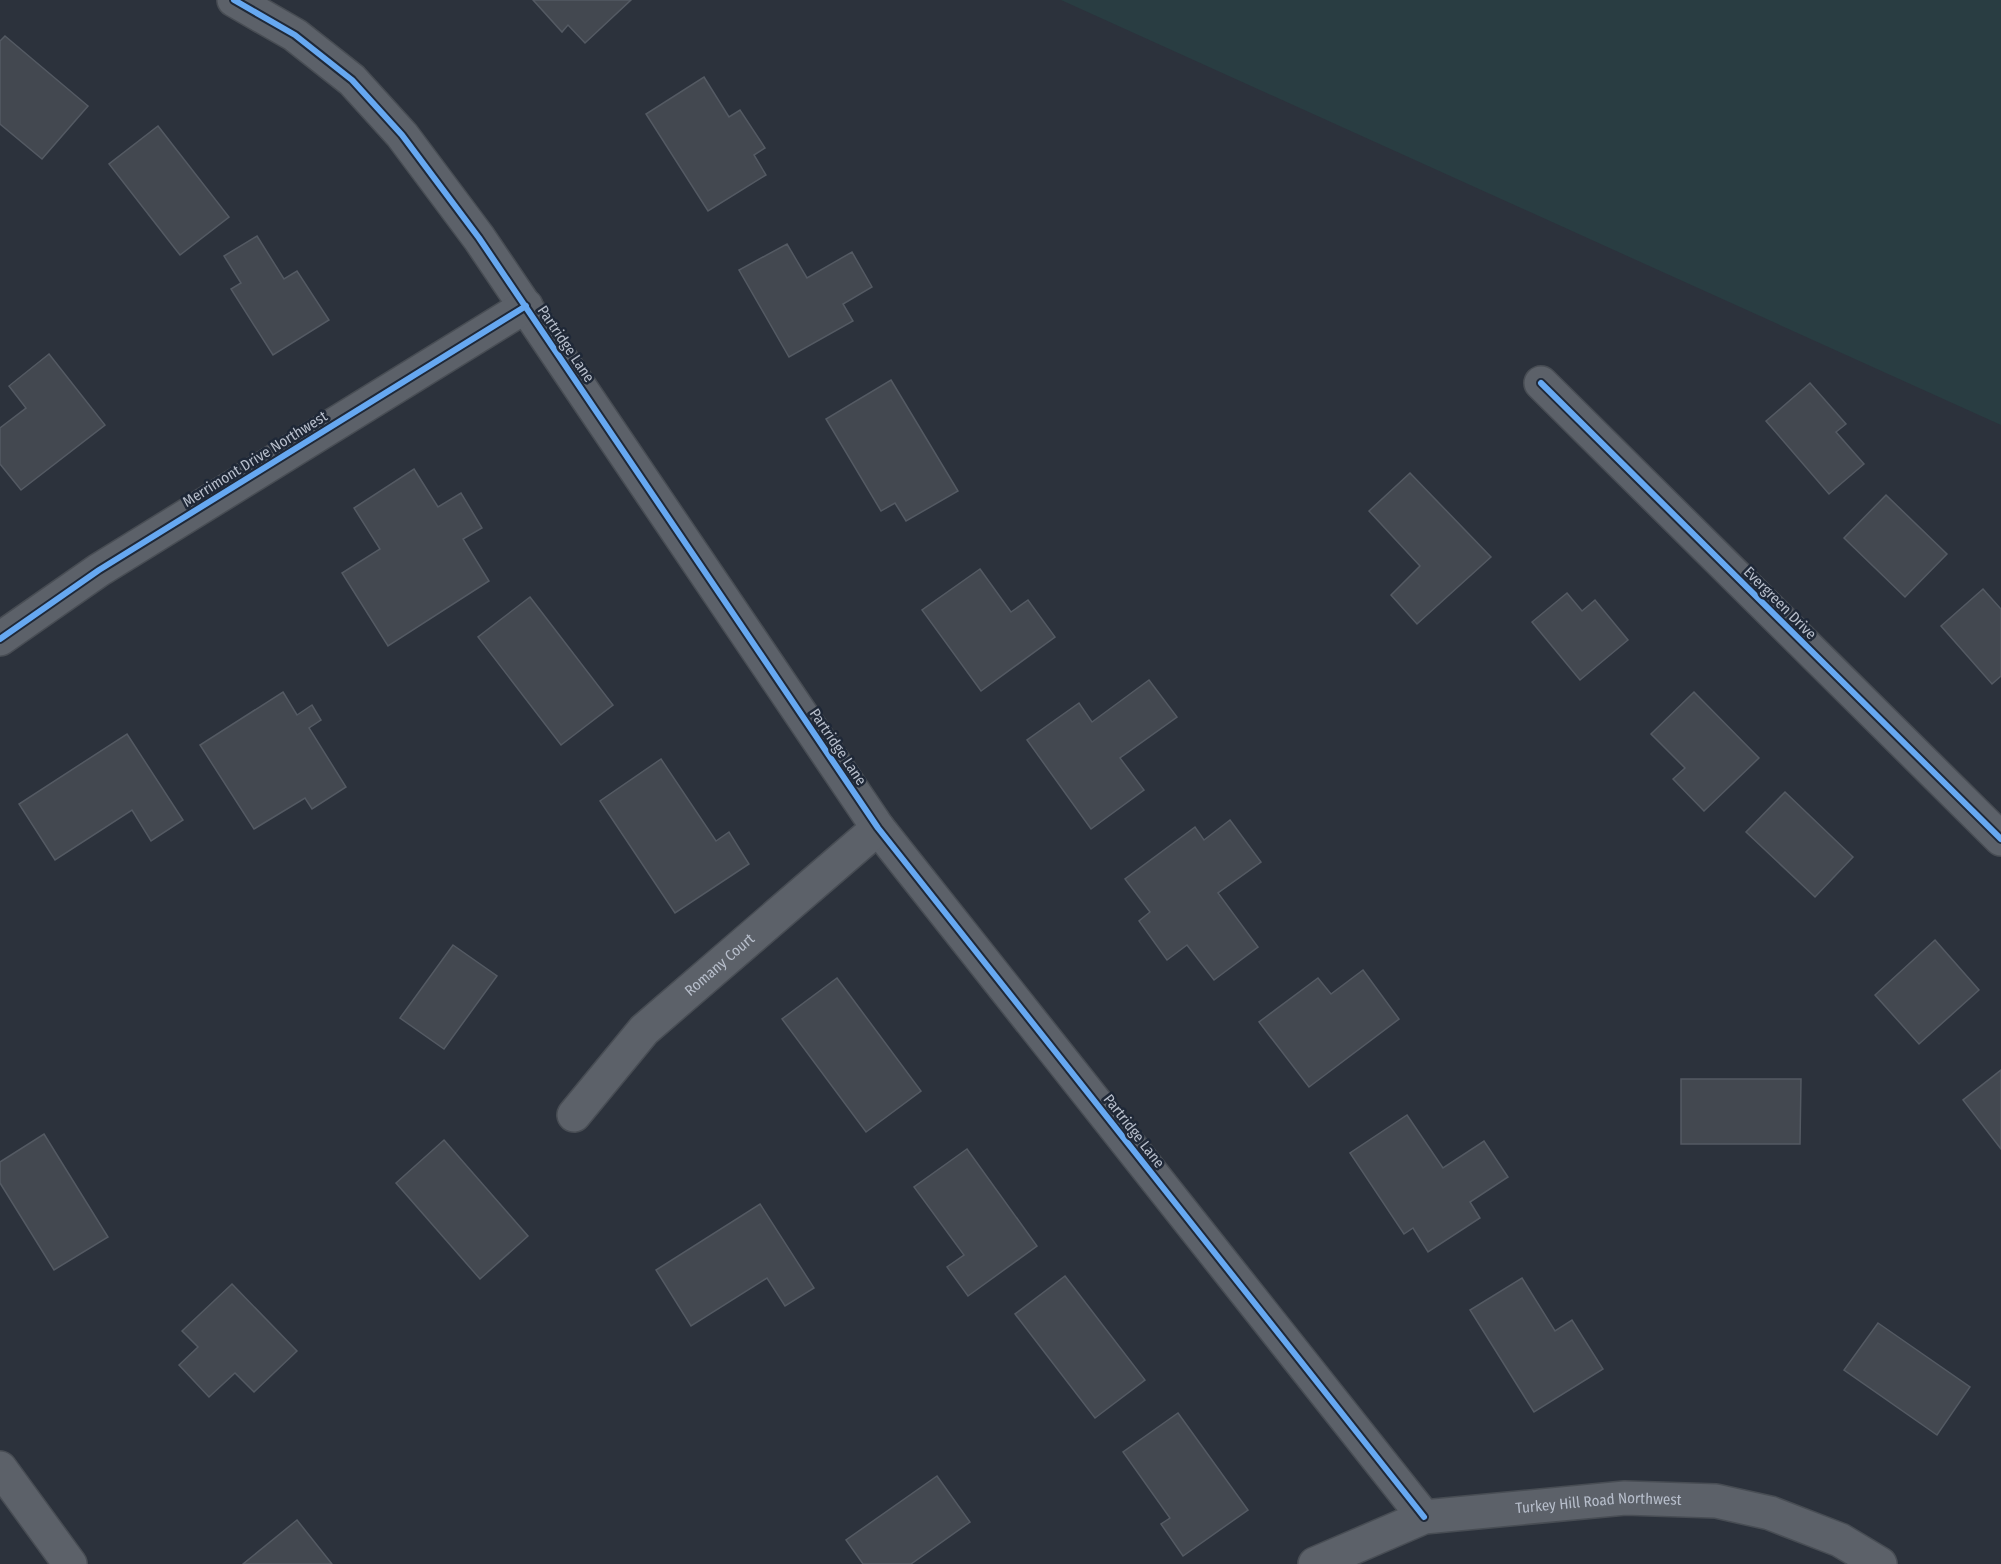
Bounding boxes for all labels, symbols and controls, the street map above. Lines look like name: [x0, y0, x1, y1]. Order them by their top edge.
street label: Partridge Lane: [534, 302, 598, 386]
street label: Merrimont Drive Northwest: [179, 407, 331, 511]
street label: Evergreen Drive: [1740, 563, 1820, 643]
street label: Partridge Lane: [806, 705, 870, 789]
street label: Romany Court: [681, 930, 758, 1000]
street label: Partridge Lane: [1100, 1091, 1168, 1171]
street label: Turkey Hill Road Northwest: [1515, 1489, 1682, 1517]

